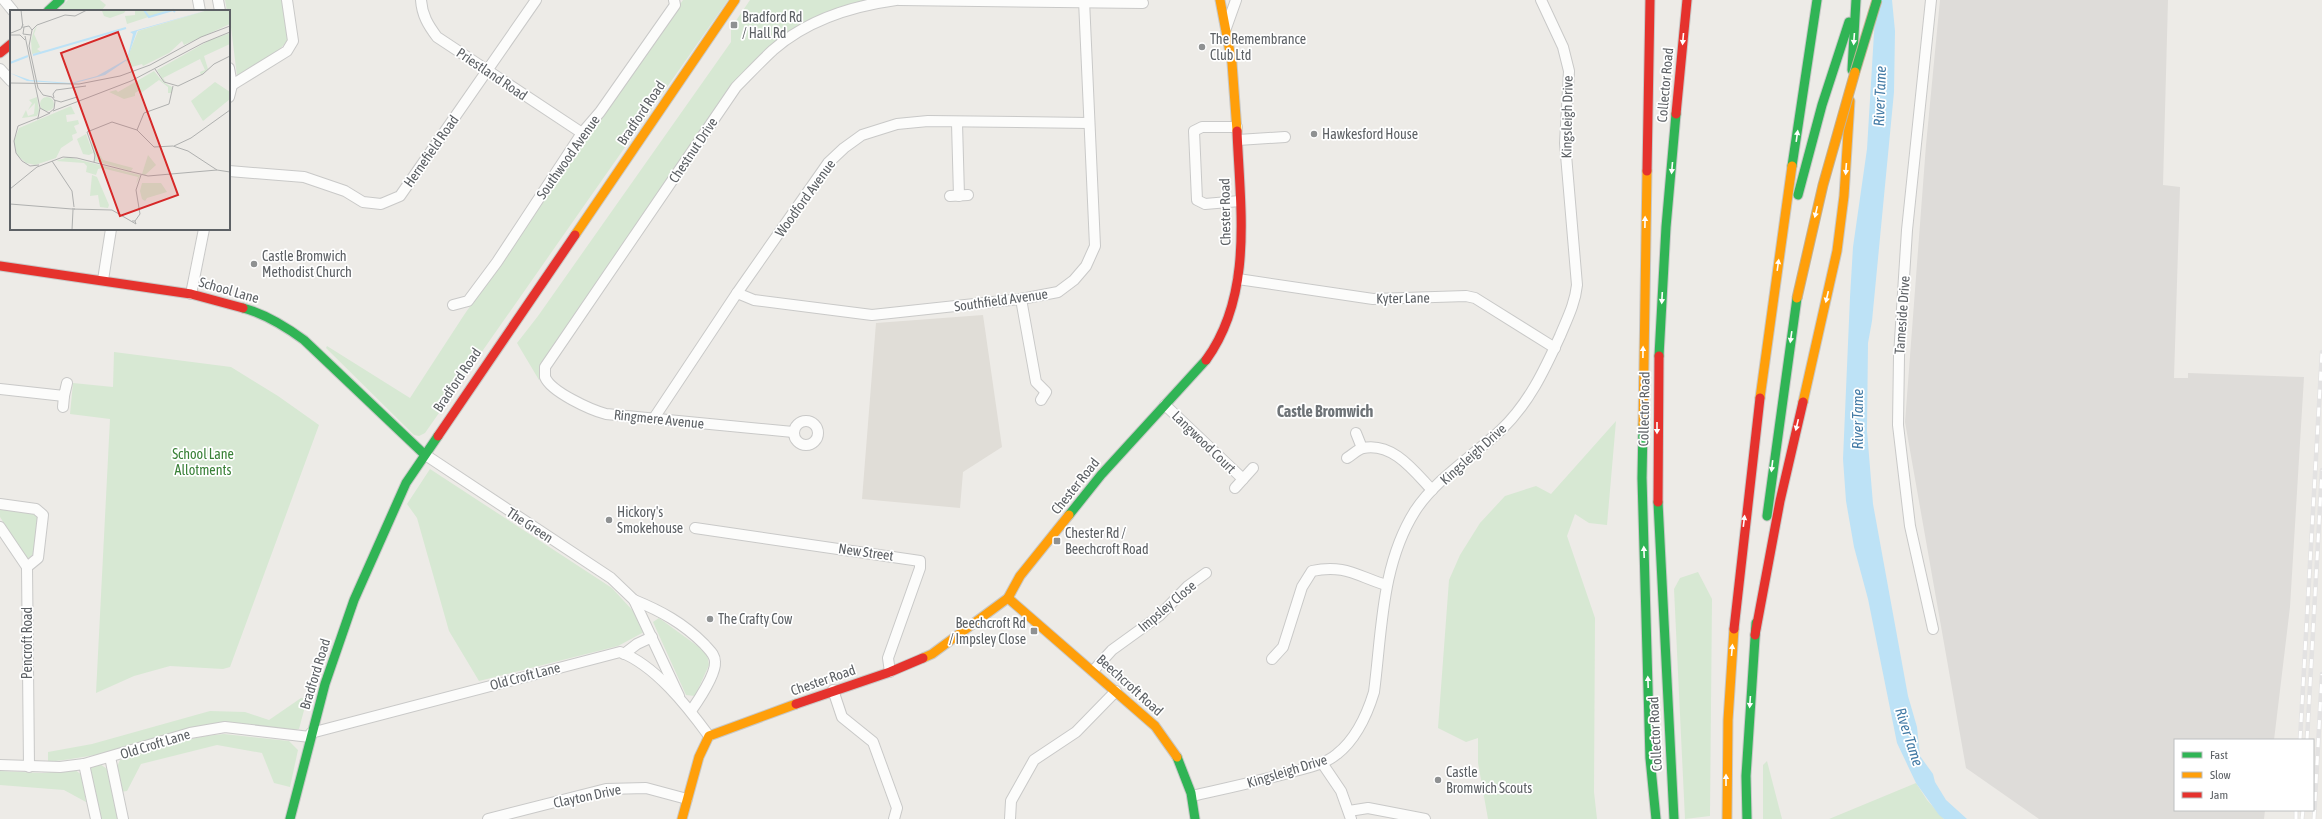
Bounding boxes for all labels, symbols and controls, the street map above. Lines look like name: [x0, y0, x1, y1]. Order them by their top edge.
place label: Bradford Rd / Hall Rd: [742, 9, 802, 41]
inset map: [10, 10, 230, 230]
marker: Bradford Rd / Hall Rd: [729, 20, 739, 30]
place label: The Remembrance Club Ltd: [1210, 31, 1306, 63]
one-way arrow: [1680, 33, 1687, 45]
one-way arrow: [1851, 33, 1858, 45]
marker: The Remembrance Club Ltd: [1197, 42, 1207, 52]
street label: Priestland Road: [454, 44, 530, 104]
street label: Collector Road: [1654, 47, 1676, 123]
water label: River Tame: [1870, 65, 1889, 127]
street label: Kingsleigh Drive: [1558, 75, 1576, 159]
street label: Bradford Road: [614, 78, 668, 148]
street label: Hernefield Road: [400, 112, 462, 190]
street label: Southwood Avenue: [533, 112, 603, 202]
street label: Chestnut Drive: [665, 114, 721, 186]
place label: Hawkesford House: [1322, 126, 1418, 142]
marker: Hawkesford House: [1309, 129, 1319, 139]
one-way arrow: [1794, 130, 1800, 142]
street label: Woodford Avenue: [772, 156, 838, 240]
one-way arrow: [1668, 162, 1675, 174]
one-way arrow: [1843, 163, 1850, 175]
street label: Chester Road: [1216, 178, 1234, 246]
one-way arrow: [1812, 206, 1818, 218]
one-way arrow: [1642, 215, 1648, 228]
place label: Castle Bromwich Methodist Church: [262, 248, 352, 280]
marker: Castle Bromwich Methodist Church: [249, 259, 259, 269]
one-way arrow: [1775, 259, 1781, 271]
street label: School Lane: [197, 274, 261, 306]
street label: Tameside Drive: [1891, 275, 1913, 355]
street label: Southfield Avenue: [953, 286, 1049, 314]
street label: Kyter Lane: [1376, 290, 1430, 306]
one-way arrow: [1823, 291, 1829, 303]
one-way arrow: [1659, 292, 1666, 304]
one-way arrow: [1788, 331, 1794, 343]
street label: Bradford Road: [430, 345, 484, 415]
one-way arrow: [1640, 345, 1646, 358]
street label: Collector Road: [1635, 371, 1653, 447]
water label: River Tame: [1849, 389, 1866, 449]
district label: Castle Bromwich: [1277, 402, 1374, 420]
street label: Ringmere Avenue: [613, 406, 705, 432]
street label: Langwood Court: [1169, 408, 1239, 476]
one-way arrow: [1794, 419, 1800, 431]
street label: Kingsleigh Drive: [1437, 420, 1509, 488]
one-way arrow: [1654, 422, 1661, 434]
park label: School Lane Allotments: [172, 446, 234, 478]
street label: Chester Road: [1048, 455, 1102, 517]
one-way arrow: [1769, 460, 1776, 472]
street label: The Green: [504, 504, 556, 546]
place label: Hickory's Smokehouse: [617, 504, 683, 536]
marker: Hickory's Smokehouse: [604, 515, 614, 525]
one-way arrow: [1741, 515, 1747, 527]
place label: Chester Rd / Beechcroft Road: [1065, 525, 1149, 557]
marker: Chester Rd / Beechcroft Road: [1052, 536, 1062, 546]
street label: New Street: [837, 540, 895, 564]
one-way arrow: [1641, 545, 1647, 558]
street label: Impsley Close: [1135, 577, 1199, 635]
street label: Pencroft Road: [19, 607, 35, 679]
place label: The Crafty Cow: [718, 611, 793, 627]
marker: The Crafty Cow: [705, 614, 715, 624]
place label: Beechcroft Rd / Impsley Close: [949, 615, 1026, 647]
marker: Beechcroft Rd / Impsley Close: [1029, 626, 1039, 636]
street label: Bradford Road: [297, 637, 333, 711]
one-way arrow: [1729, 644, 1736, 656]
street label: Beechcroft Road: [1094, 651, 1166, 719]
street label: Old Croft Lane: [488, 659, 562, 693]
street label: Chester Road: [789, 661, 857, 699]
one-way arrow: [1644, 676, 1651, 688]
street label: Collector Road: [1645, 696, 1665, 772]
one-way arrow: [1747, 696, 1754, 708]
water label: River Tame: [1892, 705, 1927, 768]
street label: Old Croft Lane: [118, 726, 192, 762]
legend: [2174, 739, 2314, 811]
text: Fast: [2210, 748, 2228, 762]
street label: Kingsleigh Drive: [1245, 751, 1329, 791]
place label: Castle Bromwich Scouts: [1446, 764, 1532, 796]
text: Slow: [2210, 768, 2231, 782]
one-way arrow: [1723, 773, 1729, 786]
marker: Castle Bromwich Scouts: [1433, 775, 1443, 785]
street label: Clayton Drive: [552, 781, 622, 811]
text: Jam: [2210, 788, 2228, 802]

